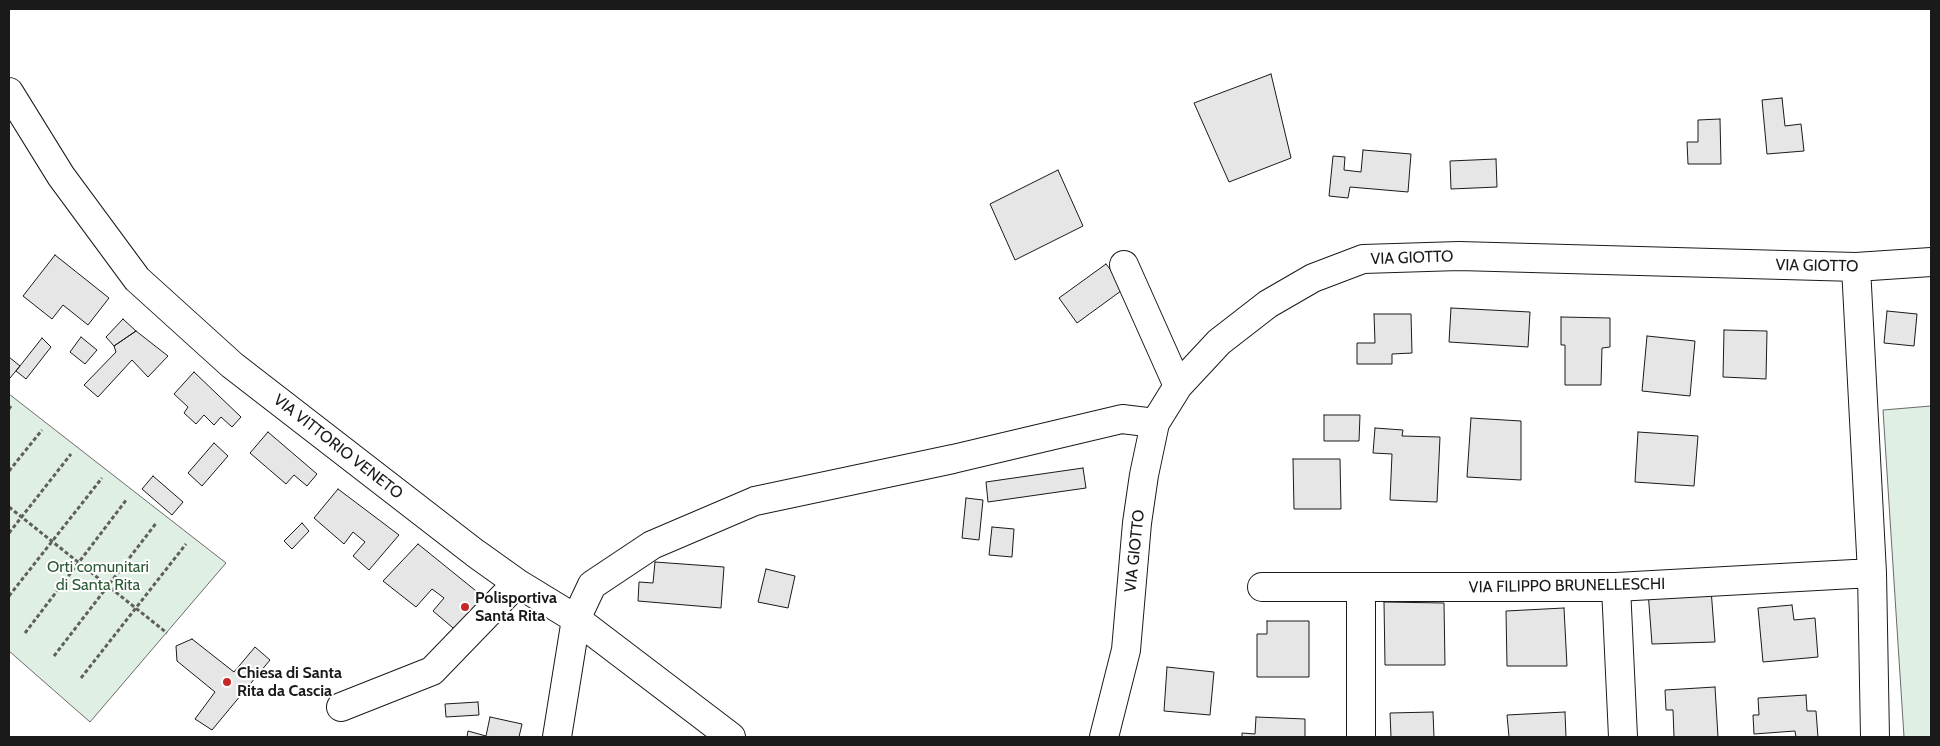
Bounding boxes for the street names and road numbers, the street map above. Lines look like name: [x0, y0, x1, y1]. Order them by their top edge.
street label: VIA GIOTTO: [1370, 247, 1454, 269]
street label: VIA GIOTTO: [1775, 256, 1859, 276]
street label: VIA VITTORIO VENETO: [269, 390, 407, 504]
street label: VIA GIOTTO: [1121, 509, 1149, 593]
street label: VIA FILIPPO BRUNELLESCHI: [1469, 575, 1665, 597]

